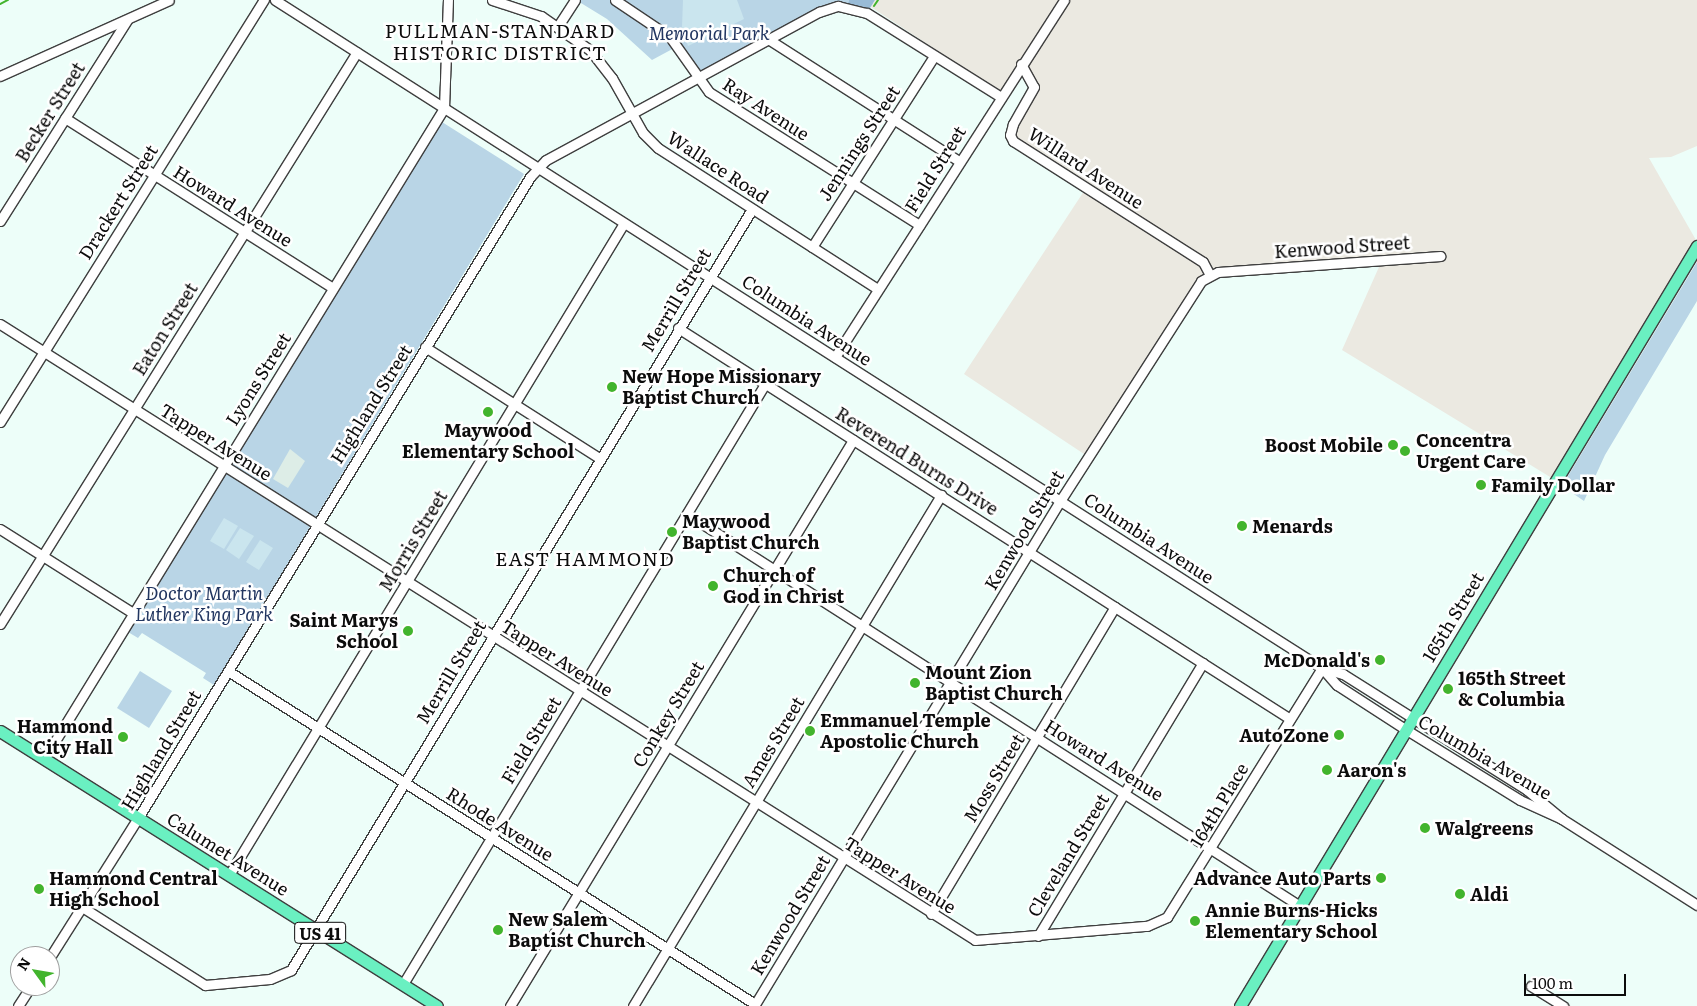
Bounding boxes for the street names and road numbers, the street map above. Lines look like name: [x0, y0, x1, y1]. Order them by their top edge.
street label: Becker Street: [11, 58, 89, 166]
street label: Ray Avenue: [719, 73, 813, 145]
street label: Jennings Street: [814, 81, 904, 205]
street label: Field Street: [900, 122, 970, 216]
street label: Willard Avenue: [1024, 123, 1148, 213]
street label: Wallace Road: [663, 126, 773, 208]
street label: Drackert Street: [74, 140, 162, 264]
street label: Howard Avenue: [169, 161, 297, 251]
street label: Kenwood Street: [1273, 231, 1411, 263]
street label: Merrill Street: [637, 244, 715, 356]
street label: Columbia Avenue: [738, 270, 876, 370]
street label: Eaton Street: [128, 279, 202, 379]
street label: Lyons Street: [221, 329, 295, 429]
street label: Highland Street: [326, 340, 416, 468]
street label: Tapper Avenue: [156, 399, 276, 485]
street label: Reverend Burns Drive: [832, 402, 1002, 520]
street label: Kenwood Street: [980, 466, 1068, 594]
street label: Morris Street: [374, 486, 452, 596]
street label: Columbia Avenue: [1080, 488, 1218, 588]
street label: 165th Street: [1418, 568, 1488, 666]
street label: Tapper Avenue: [497, 615, 617, 701]
street label: Merrill Street: [412, 616, 490, 728]
street label: Conkey Street: [628, 657, 708, 771]
street label: Highland Street: [117, 686, 205, 814]
street label: Field Street: [497, 692, 565, 788]
street label: Ames Street: [737, 692, 809, 792]
street label: Columbia Avenue: [1414, 710, 1556, 804]
street label: Howard Avenue: [1040, 715, 1168, 805]
street label: Moss Street: [959, 730, 1029, 826]
street label: 164th Place: [1185, 759, 1253, 851]
street label: Rhode Avenue: [442, 782, 558, 866]
street label: Cleveland Street: [1023, 789, 1113, 921]
street label: Calumet Avenue: [163, 808, 293, 900]
street label: Tapper Avenue: [840, 832, 960, 918]
street label: Kenwood Street: [746, 851, 834, 979]
road number: US 41: [294, 920, 346, 946]

